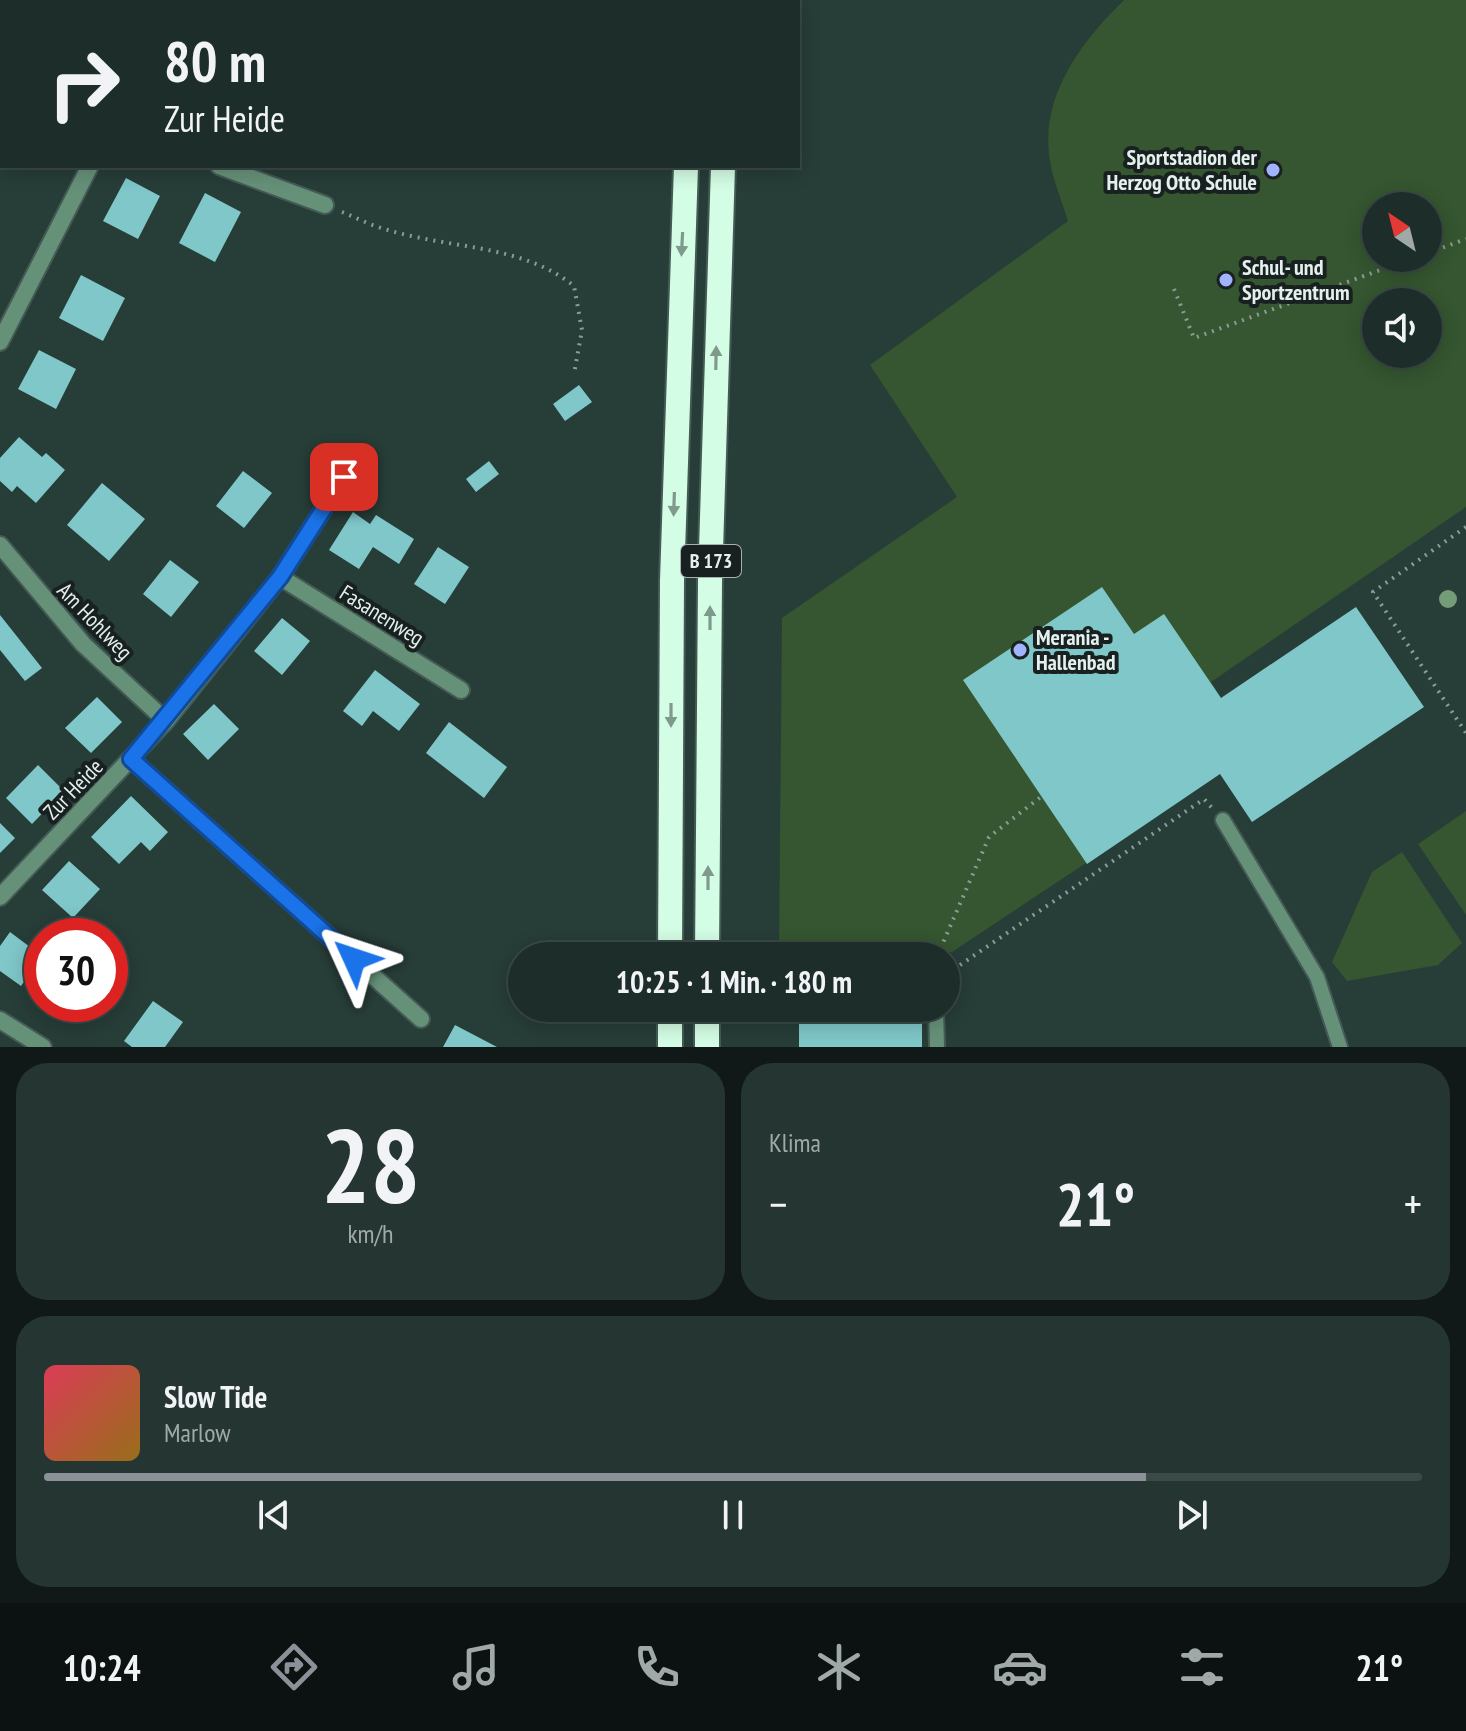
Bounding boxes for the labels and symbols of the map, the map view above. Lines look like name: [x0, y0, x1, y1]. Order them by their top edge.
place label: Sportstadion der Herzog Otto Schule: [1106, 143, 1258, 196]
marker: Sportstadion der Herzog Otto Schule: [1264, 161, 1282, 179]
north arrow: [1362, 192, 1442, 272]
one-way arrow: [675, 232, 688, 257]
place label: Schul- und Sportzentrum: [1242, 253, 1350, 306]
marker: Schul- und Sportzentrum: [1217, 271, 1235, 289]
one-way arrow: [709, 345, 722, 370]
pin: [310, 443, 378, 511]
one-way arrow: [668, 492, 680, 517]
road number: B 173: [681, 545, 741, 577]
street label: Am Hohlweg: [51, 576, 139, 666]
street label: Fasanenweg: [335, 578, 429, 652]
one-way arrow: [704, 605, 716, 630]
place label: Merania - Hallenbad: [1036, 623, 1116, 676]
marker: Merania - Hallenbad: [1011, 641, 1029, 659]
one-way arrow: [665, 703, 677, 728]
street label: Zur Heide: [37, 753, 109, 825]
one-way arrow: [702, 865, 714, 890]
position arrow: [312, 917, 396, 1001]
speed limit sign: 30: [24, 918, 128, 1022]

